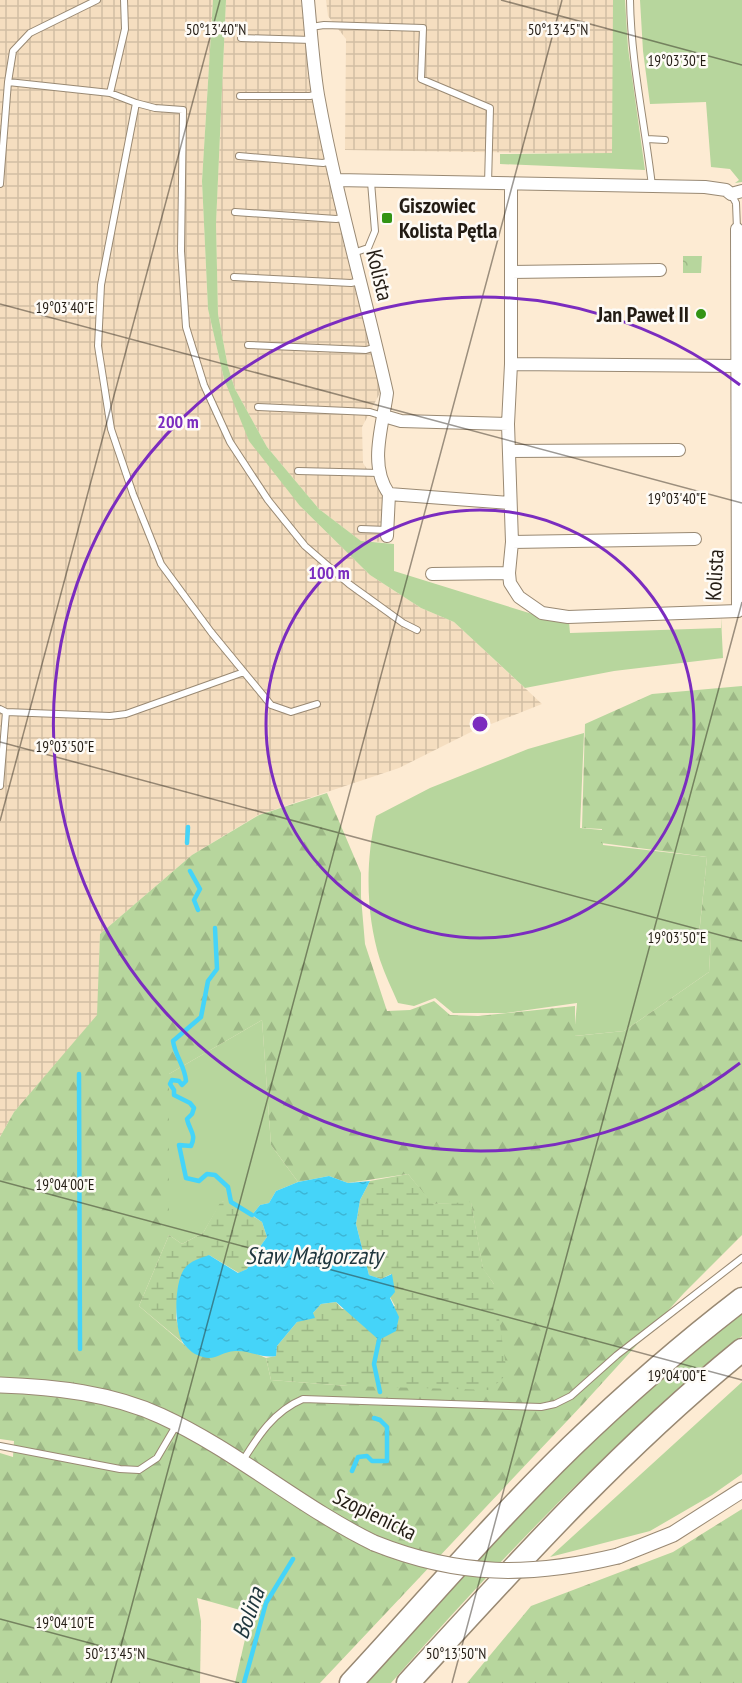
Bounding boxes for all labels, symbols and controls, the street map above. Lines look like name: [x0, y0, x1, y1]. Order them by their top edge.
text: 50°13'40"N: [186, 20, 246, 39]
text: 50°13'45"N: [528, 20, 588, 39]
text: 19°03'30"E: [647, 51, 707, 70]
place label: Giszowiec Kolista Pętla: [399, 191, 497, 244]
marker: Giszowiec Kolista Pętla: [380, 211, 394, 225]
street label: Kolista: [360, 247, 400, 303]
text: 19°03'40"E: [35, 298, 95, 317]
place label: Jan Paweł II: [596, 300, 689, 328]
marker: Jan Paweł II: [694, 307, 708, 321]
text: 200 m: [157, 410, 199, 433]
text: 19°03'40"E: [647, 489, 707, 508]
street label: Kolista: [699, 548, 729, 602]
text: 100 m: [308, 561, 350, 584]
centre of rings: [470, 714, 490, 734]
text: 19°03'50"E: [35, 737, 95, 756]
text: 19°03'50"E: [647, 928, 707, 947]
text: 19°04'00"E: [35, 1175, 95, 1194]
water label: Staw Małgorzaty: [246, 1240, 385, 1271]
text: 19°04'00"E: [647, 1366, 707, 1385]
street label: Szopienicka: [329, 1482, 421, 1546]
water label: Bolina: [224, 1582, 272, 1643]
text: 19°04'10"E: [35, 1613, 95, 1632]
text: 50°13'45"N: [85, 1644, 145, 1663]
text: 50°13'50"N: [426, 1644, 486, 1663]

